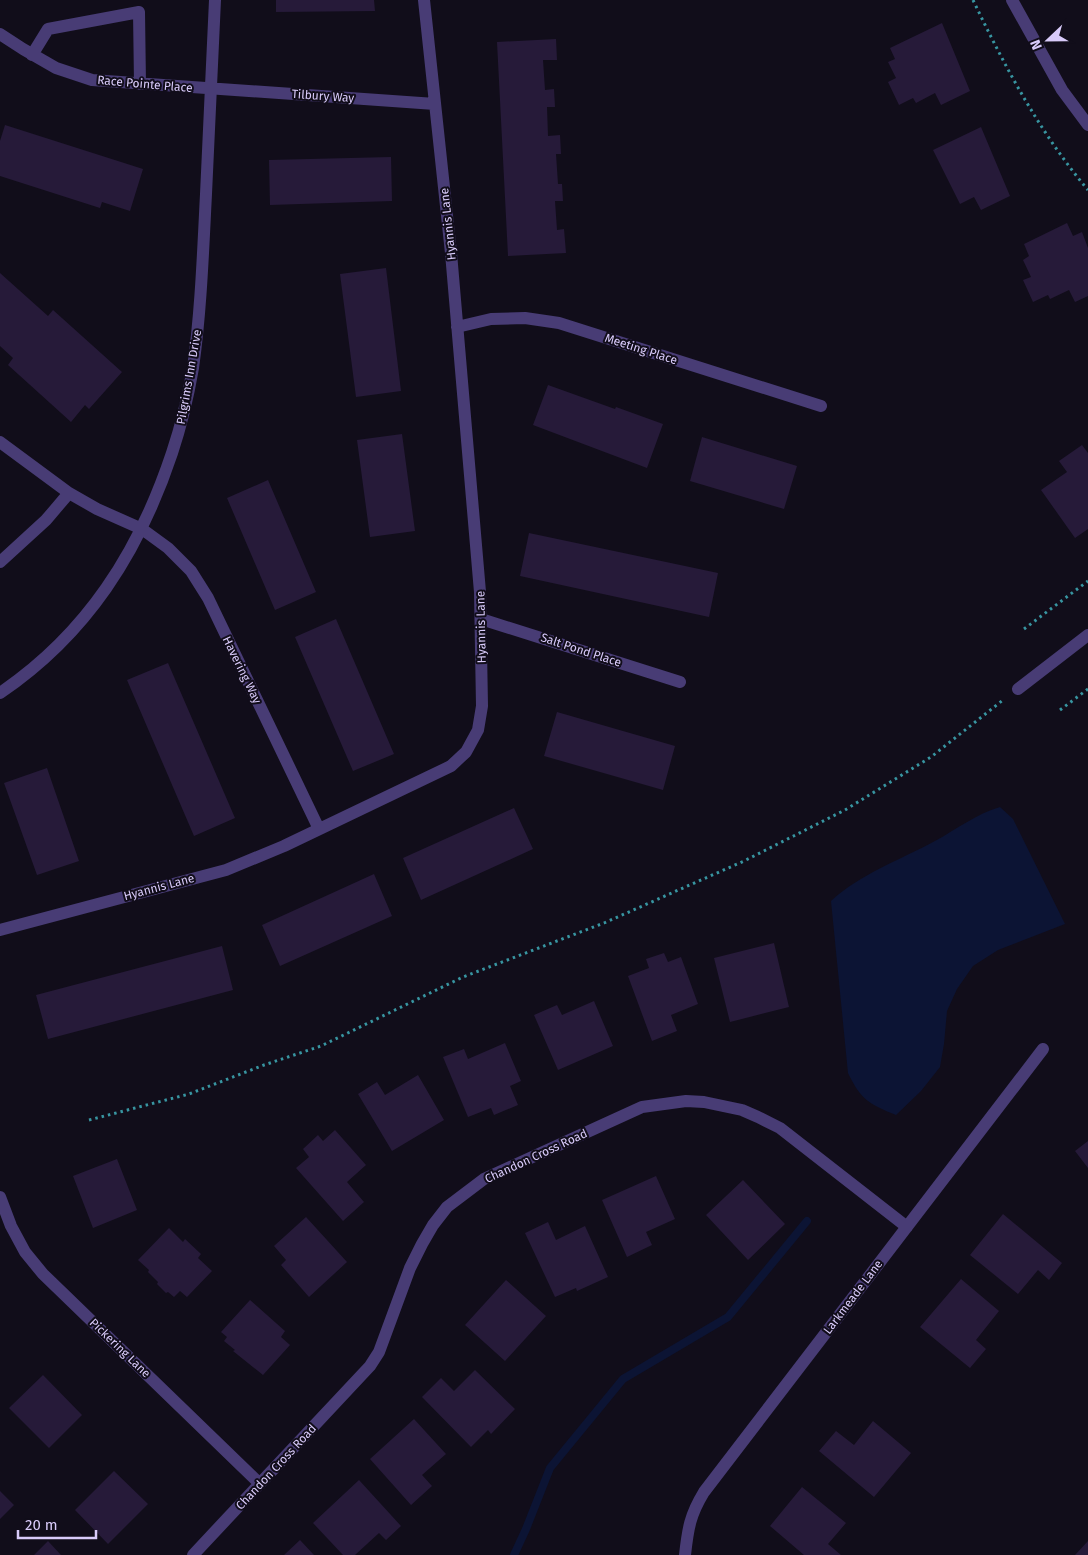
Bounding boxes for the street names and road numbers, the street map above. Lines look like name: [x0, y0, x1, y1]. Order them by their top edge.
street label: Race Pointe Place: [97, 73, 193, 95]
street label: Tilbury Way: [291, 87, 355, 105]
street label: Hyannis Lane: [437, 187, 459, 261]
street label: Pilgrims Inn Drive: [174, 328, 204, 426]
street label: Meeting Place: [603, 331, 679, 367]
street label: Hyannis Lane: [473, 591, 489, 663]
street label: Salt Pond Place: [539, 630, 623, 670]
street label: Havering Way: [220, 634, 264, 706]
street label: Hyannis Lane: [122, 871, 196, 903]
street label: Chandon Cross Road: [483, 1126, 589, 1186]
street label: Larkmeade Lane: [821, 1257, 885, 1337]
street label: Pickering Lane: [87, 1315, 153, 1381]
street label: Chandon Cross Road: [233, 1422, 319, 1512]

